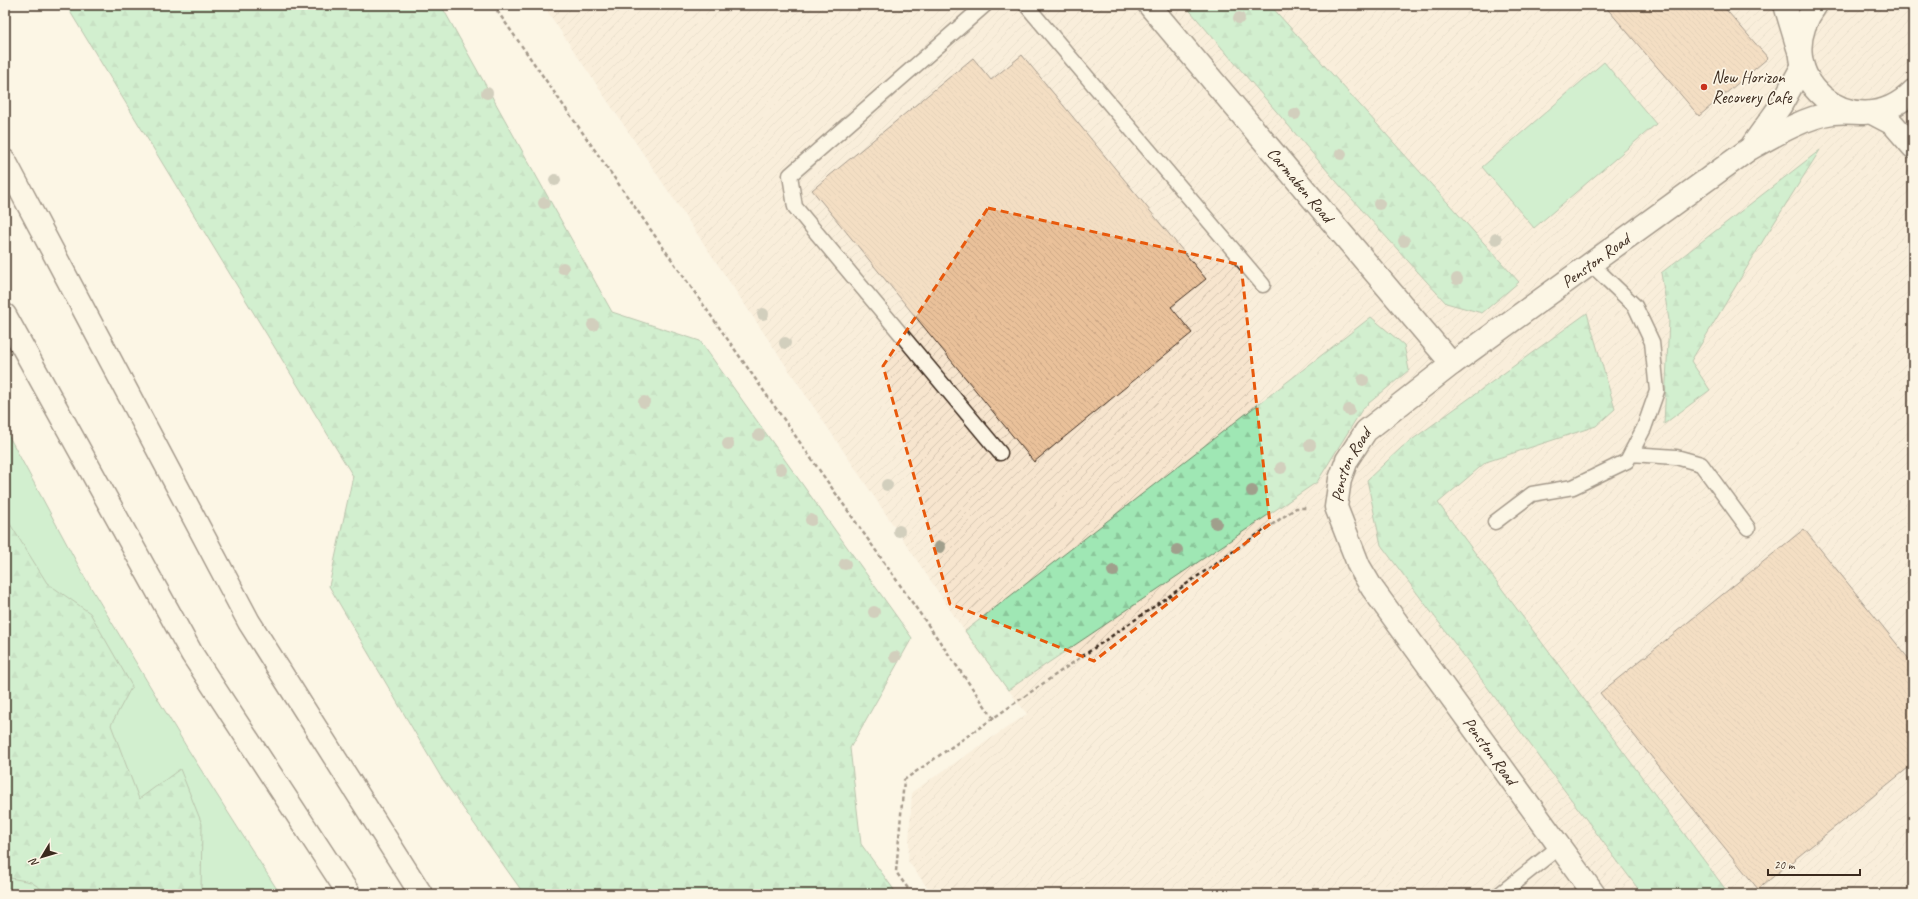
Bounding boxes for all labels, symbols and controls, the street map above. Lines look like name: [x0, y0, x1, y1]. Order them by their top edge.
place label: New Horizon Recovery Cafe: [1712, 67, 1793, 108]
marker: New Horizon Recovery Cafe: [1699, 82, 1709, 92]
street label: Carmaben Road: [1263, 143, 1340, 229]
street label: Penston Road: [1557, 227, 1636, 292]
street label: Penston Road: [1326, 421, 1377, 503]
street label: Penston Road: [1458, 713, 1524, 792]
north arrow: [22, 837, 62, 877]
scale bar: [1768, 851, 1860, 877]
text: N: [25, 854, 42, 870]
text: 20 m: [1774, 857, 1796, 873]

